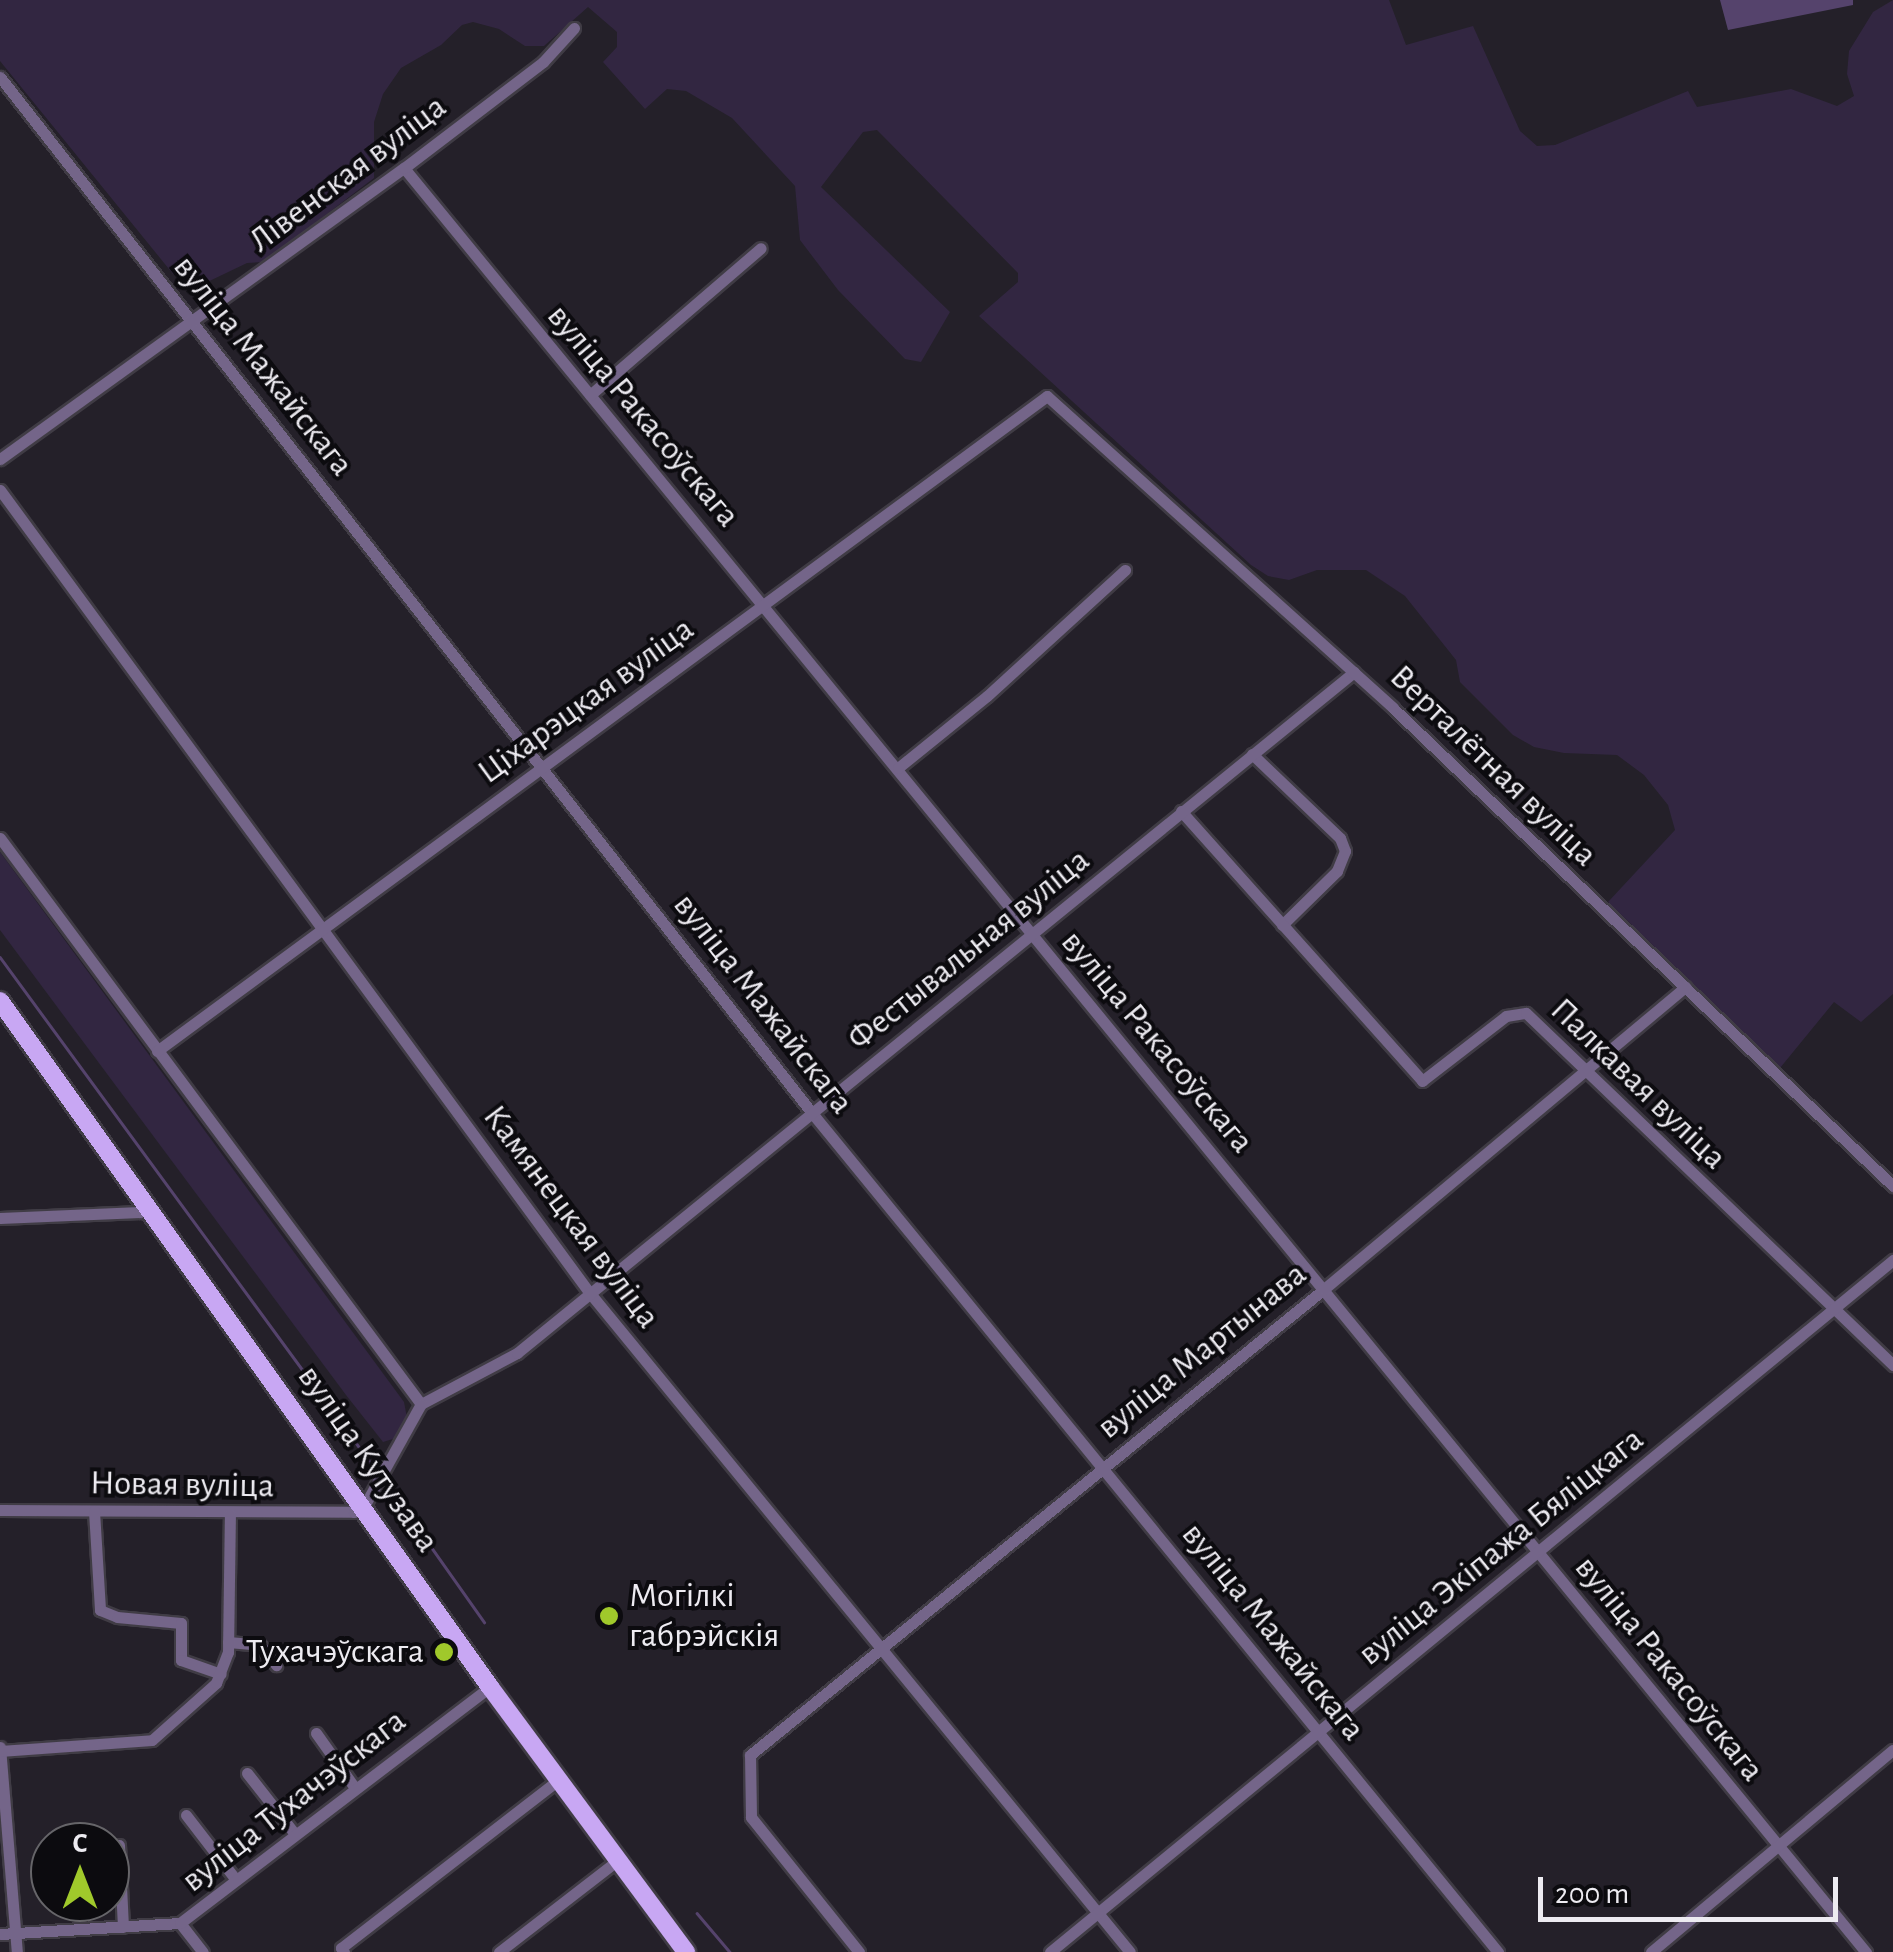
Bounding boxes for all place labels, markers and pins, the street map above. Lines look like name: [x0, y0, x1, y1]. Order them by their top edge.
place label: Могілкі габрэйскія: [629, 1575, 779, 1657]
marker: Могілкі габрэйскія: [598, 1605, 620, 1627]
place label: Тухачэўскага: [246, 1631, 424, 1673]
marker: Тухачэўскага: [433, 1641, 455, 1663]

